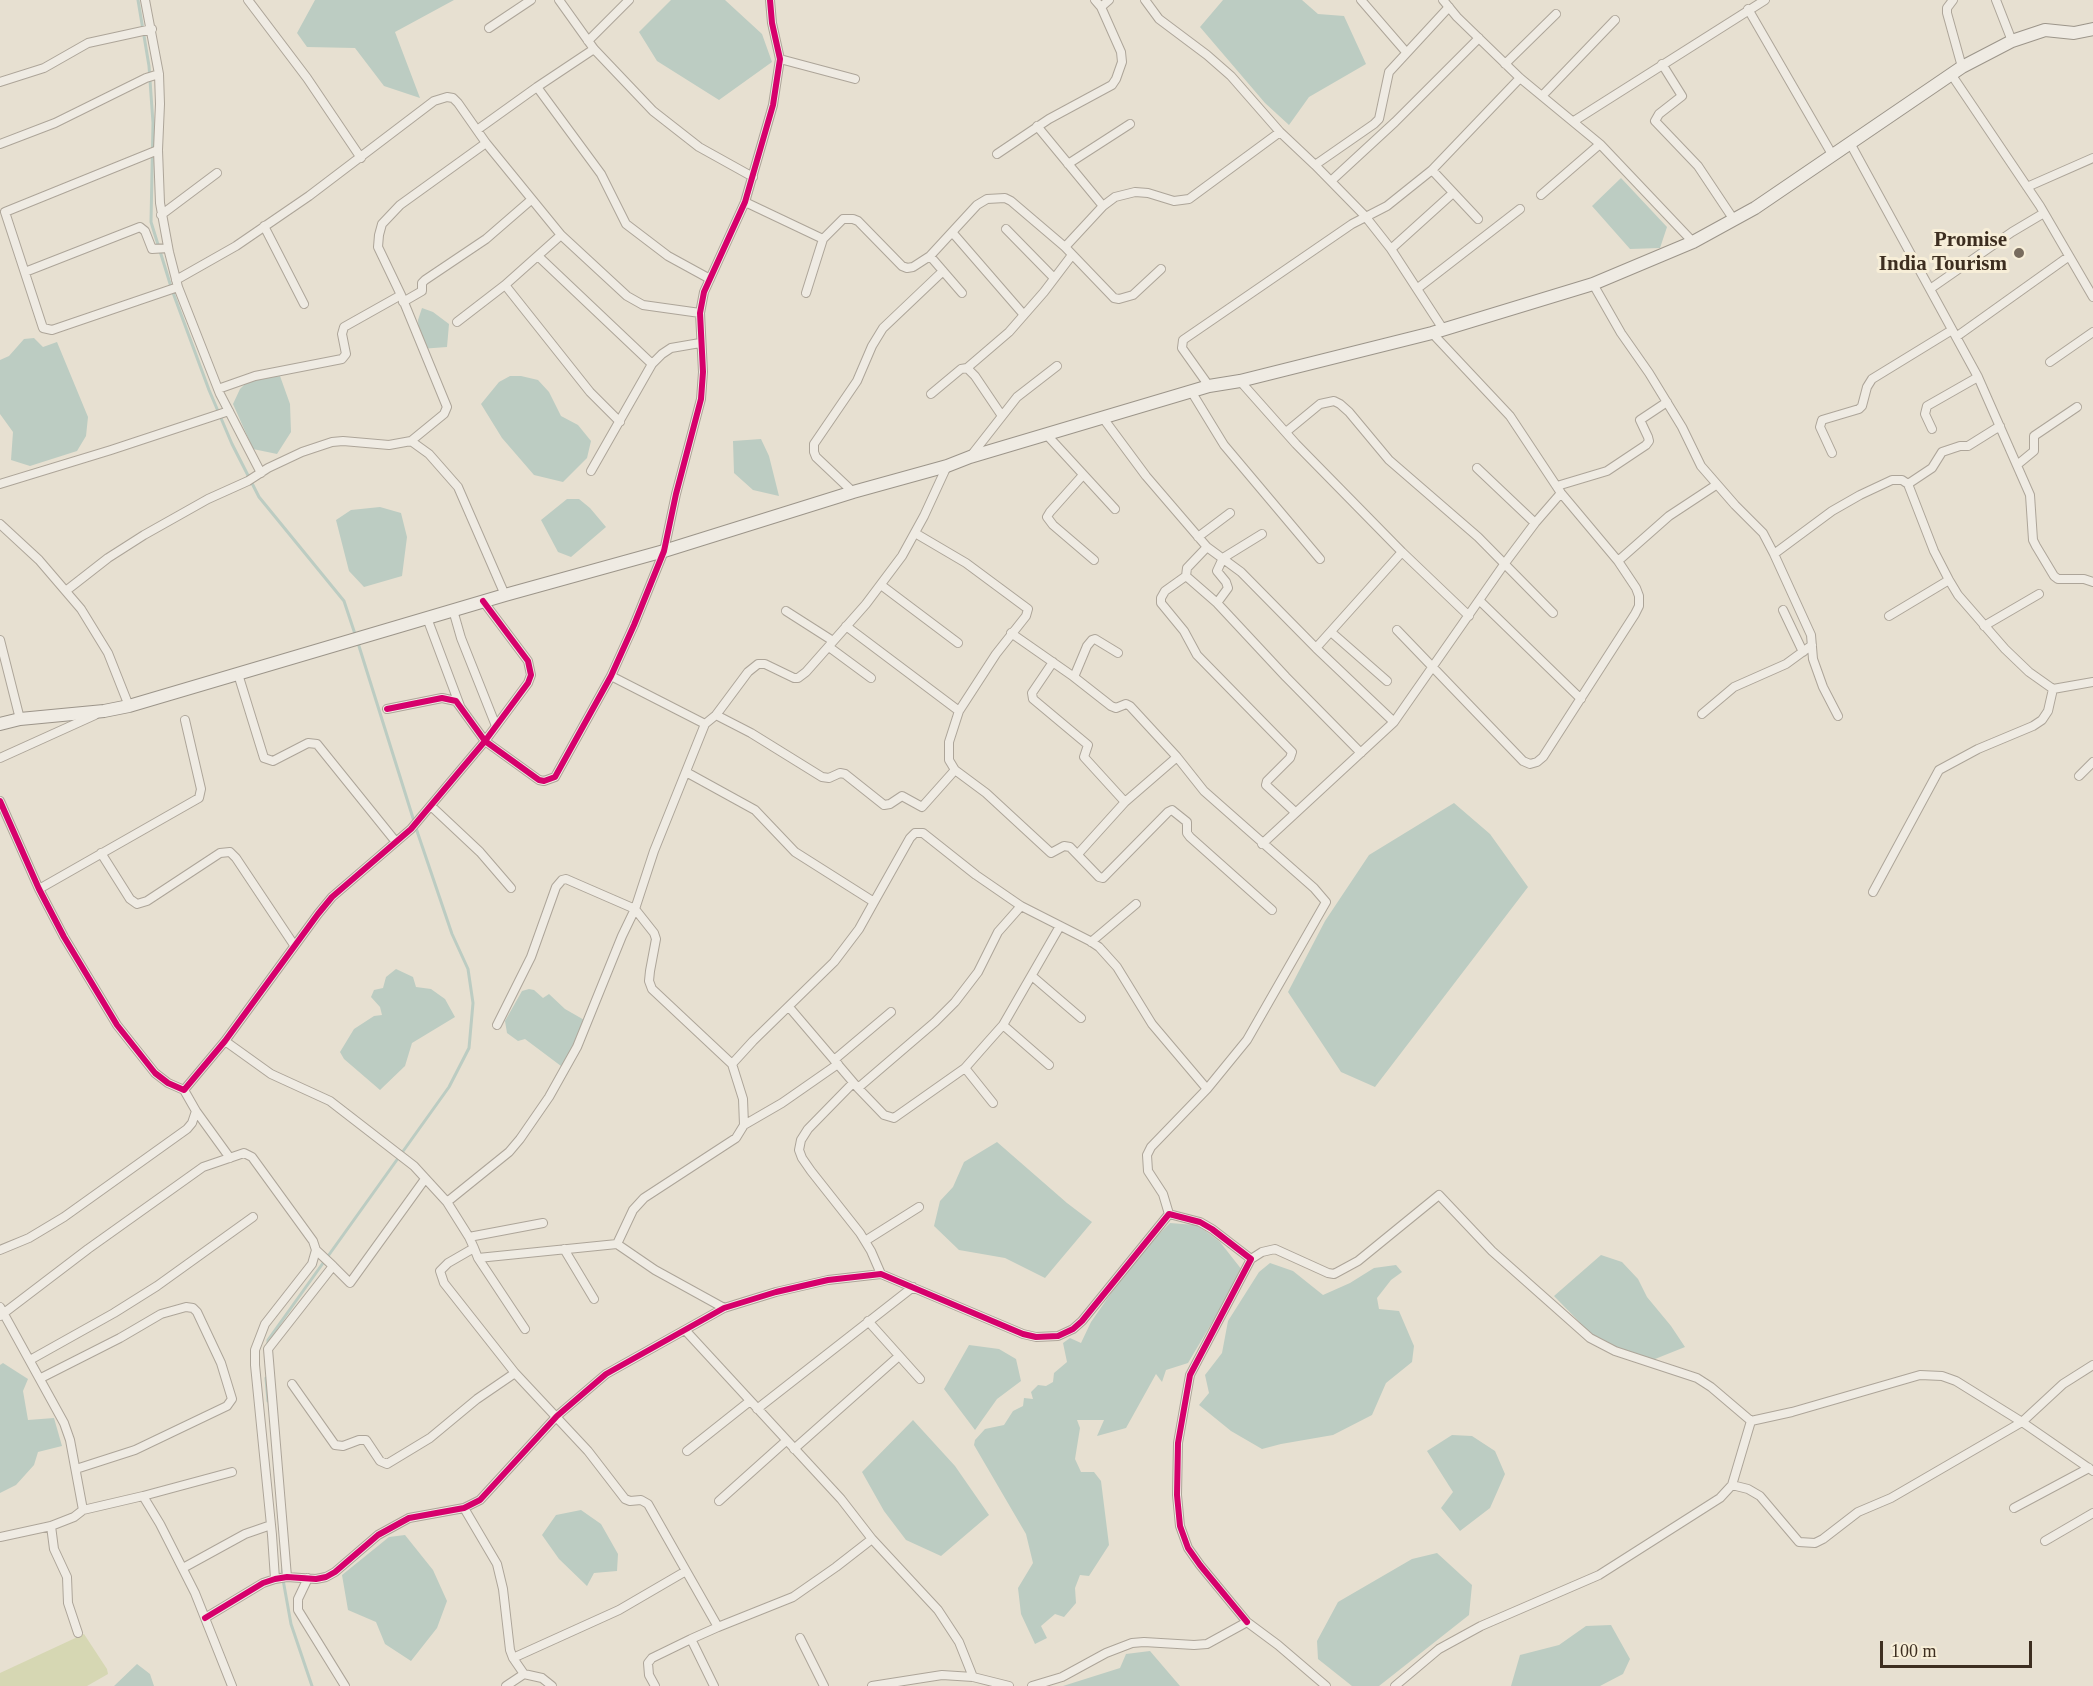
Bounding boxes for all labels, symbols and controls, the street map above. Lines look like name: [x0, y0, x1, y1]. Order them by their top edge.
place label: Promise India Tourism: [1879, 228, 2007, 278]
marker: Promise India Tourism: [2012, 246, 2026, 260]
scale bar: [1883, 1629, 2034, 1667]
text: 100 m: [1891, 1641, 1937, 1661]

